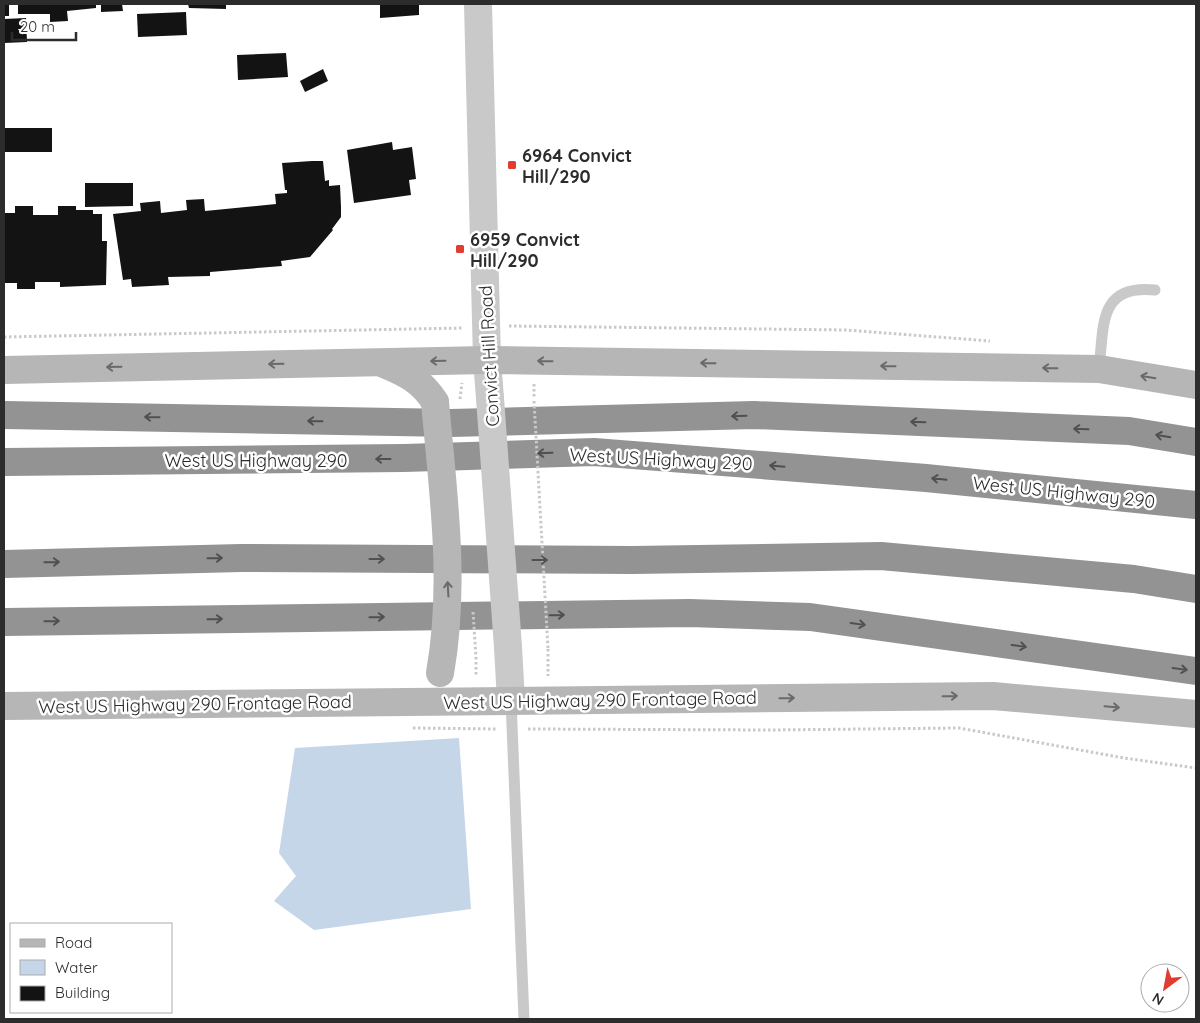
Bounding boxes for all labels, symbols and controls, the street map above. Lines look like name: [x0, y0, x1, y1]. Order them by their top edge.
scale bar: [12, 10, 76, 42]
text: 20 m: [20, 17, 55, 36]
place label: 6964 Convict Hill/290: [522, 144, 632, 188]
marker: 6964 Convict Hill/290: [506, 159, 518, 171]
place label: 6959 Convict Hill/290: [470, 228, 580, 272]
marker: 6959 Convict Hill/290: [454, 243, 466, 255]
street label: Convict Hill Road: [474, 285, 504, 427]
one-way arrow: [431, 356, 447, 366]
one-way arrow: [538, 356, 554, 366]
one-way arrow: [700, 358, 716, 368]
one-way arrow: [268, 359, 284, 369]
one-way arrow: [880, 361, 896, 371]
one-way arrow: [106, 363, 122, 372]
one-way arrow: [1043, 363, 1059, 373]
one-way arrow: [1141, 371, 1157, 381]
one-way arrow: [731, 411, 747, 421]
one-way arrow: [144, 413, 160, 422]
one-way arrow: [307, 416, 323, 426]
one-way arrow: [911, 417, 927, 427]
one-way arrow: [1073, 424, 1089, 433]
one-way arrow: [1155, 431, 1171, 441]
street label: West US Highway 290: [569, 443, 753, 475]
street label: West US Highway 290: [164, 449, 348, 472]
one-way arrow: [537, 449, 553, 458]
one-way arrow: [375, 454, 391, 463]
one-way arrow: [769, 461, 785, 471]
street label: West US Highway 290: [972, 471, 1156, 513]
one-way arrow: [931, 474, 947, 484]
one-way arrow: [207, 554, 223, 563]
one-way arrow: [369, 554, 385, 564]
one-way arrow: [532, 555, 548, 565]
one-way arrow: [44, 558, 60, 567]
one-way arrow: [443, 582, 453, 598]
one-way arrow: [549, 610, 565, 620]
one-way arrow: [369, 612, 385, 622]
one-way arrow: [206, 614, 223, 624]
one-way arrow: [44, 616, 60, 626]
one-way arrow: [850, 619, 866, 629]
one-way arrow: [1011, 642, 1027, 652]
one-way arrow: [1172, 664, 1188, 674]
street label: West US Highway 290 Frontage Road: [443, 686, 757, 714]
street label: West US Highway 290 Frontage Road: [38, 690, 352, 718]
one-way arrow: [941, 691, 957, 701]
one-way arrow: [778, 693, 795, 703]
one-way arrow: [1103, 702, 1119, 711]
legend: [10, 923, 172, 1013]
text: Road: [55, 933, 92, 952]
text: Water: [55, 958, 98, 977]
north arrow: [1140, 963, 1190, 1013]
text: Building: [55, 983, 110, 1002]
text: N: [1149, 989, 1167, 1009]

